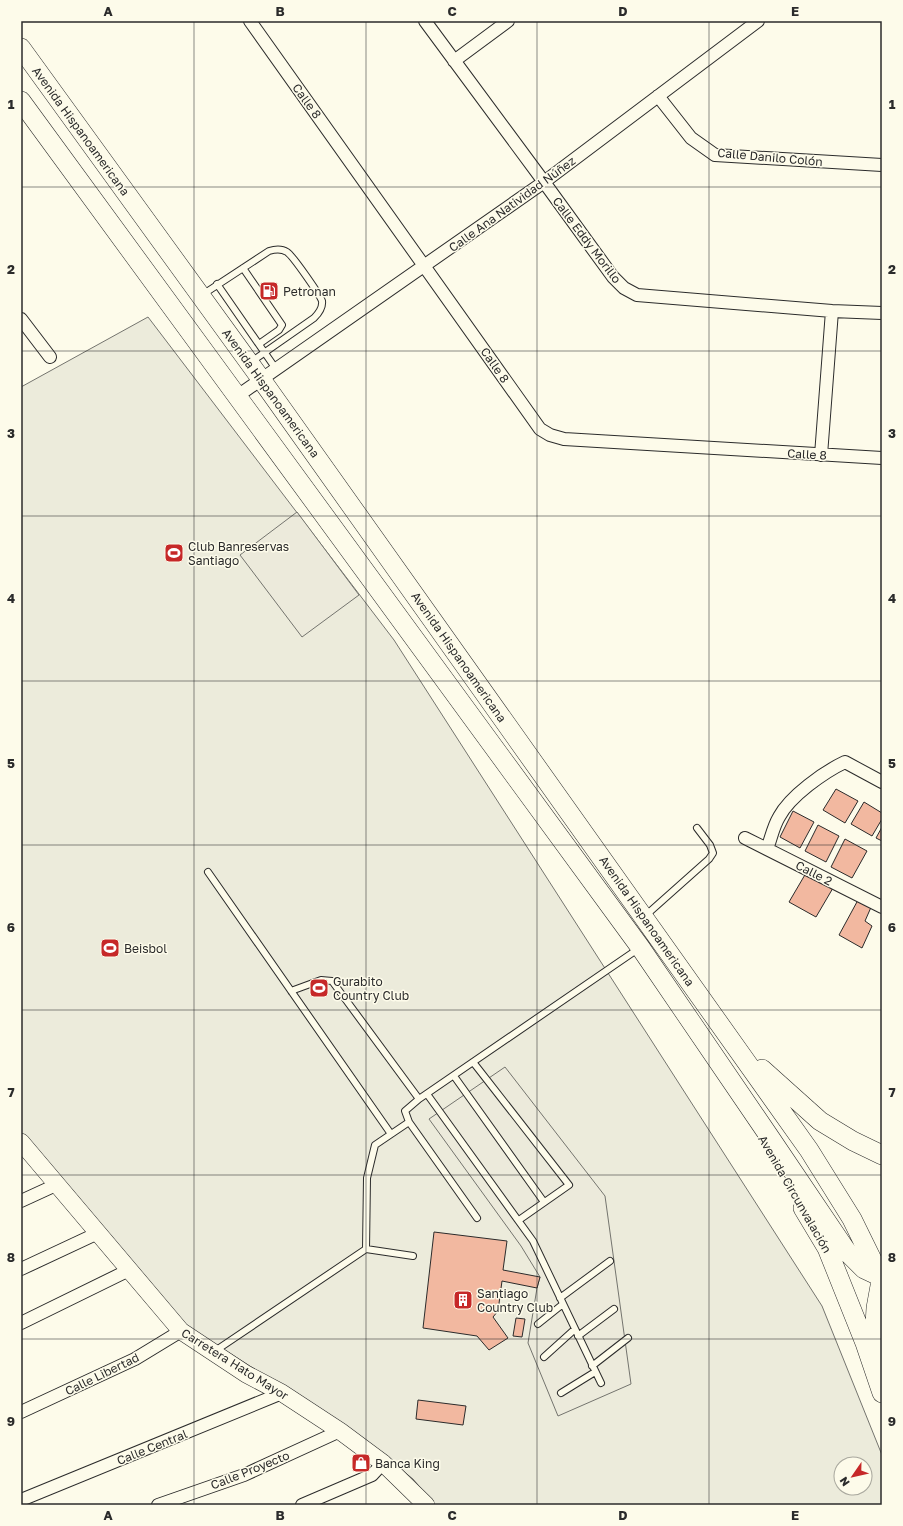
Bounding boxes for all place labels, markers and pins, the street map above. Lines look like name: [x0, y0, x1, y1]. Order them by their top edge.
fuel station icon: Petronan: [258, 280, 280, 302]
place label: Petronan: [283, 284, 336, 299]
place label: Club Banreservas Santiago: [188, 539, 289, 568]
sports icon: Club Banreservas Santiago: [163, 542, 185, 564]
sports icon: Beisbol: [99, 937, 121, 959]
place label: Beisbol: [124, 941, 167, 956]
place label: Gurabito Country Club: [333, 974, 409, 1003]
sports icon: Gurabito Country Club: [308, 977, 330, 999]
place label: Santiago Country Club: [477, 1286, 553, 1315]
building icon: Santiago Country Club: [452, 1289, 474, 1311]
shop icon: Banca King: [350, 1452, 372, 1474]
place label: Banca King: [375, 1456, 440, 1471]

